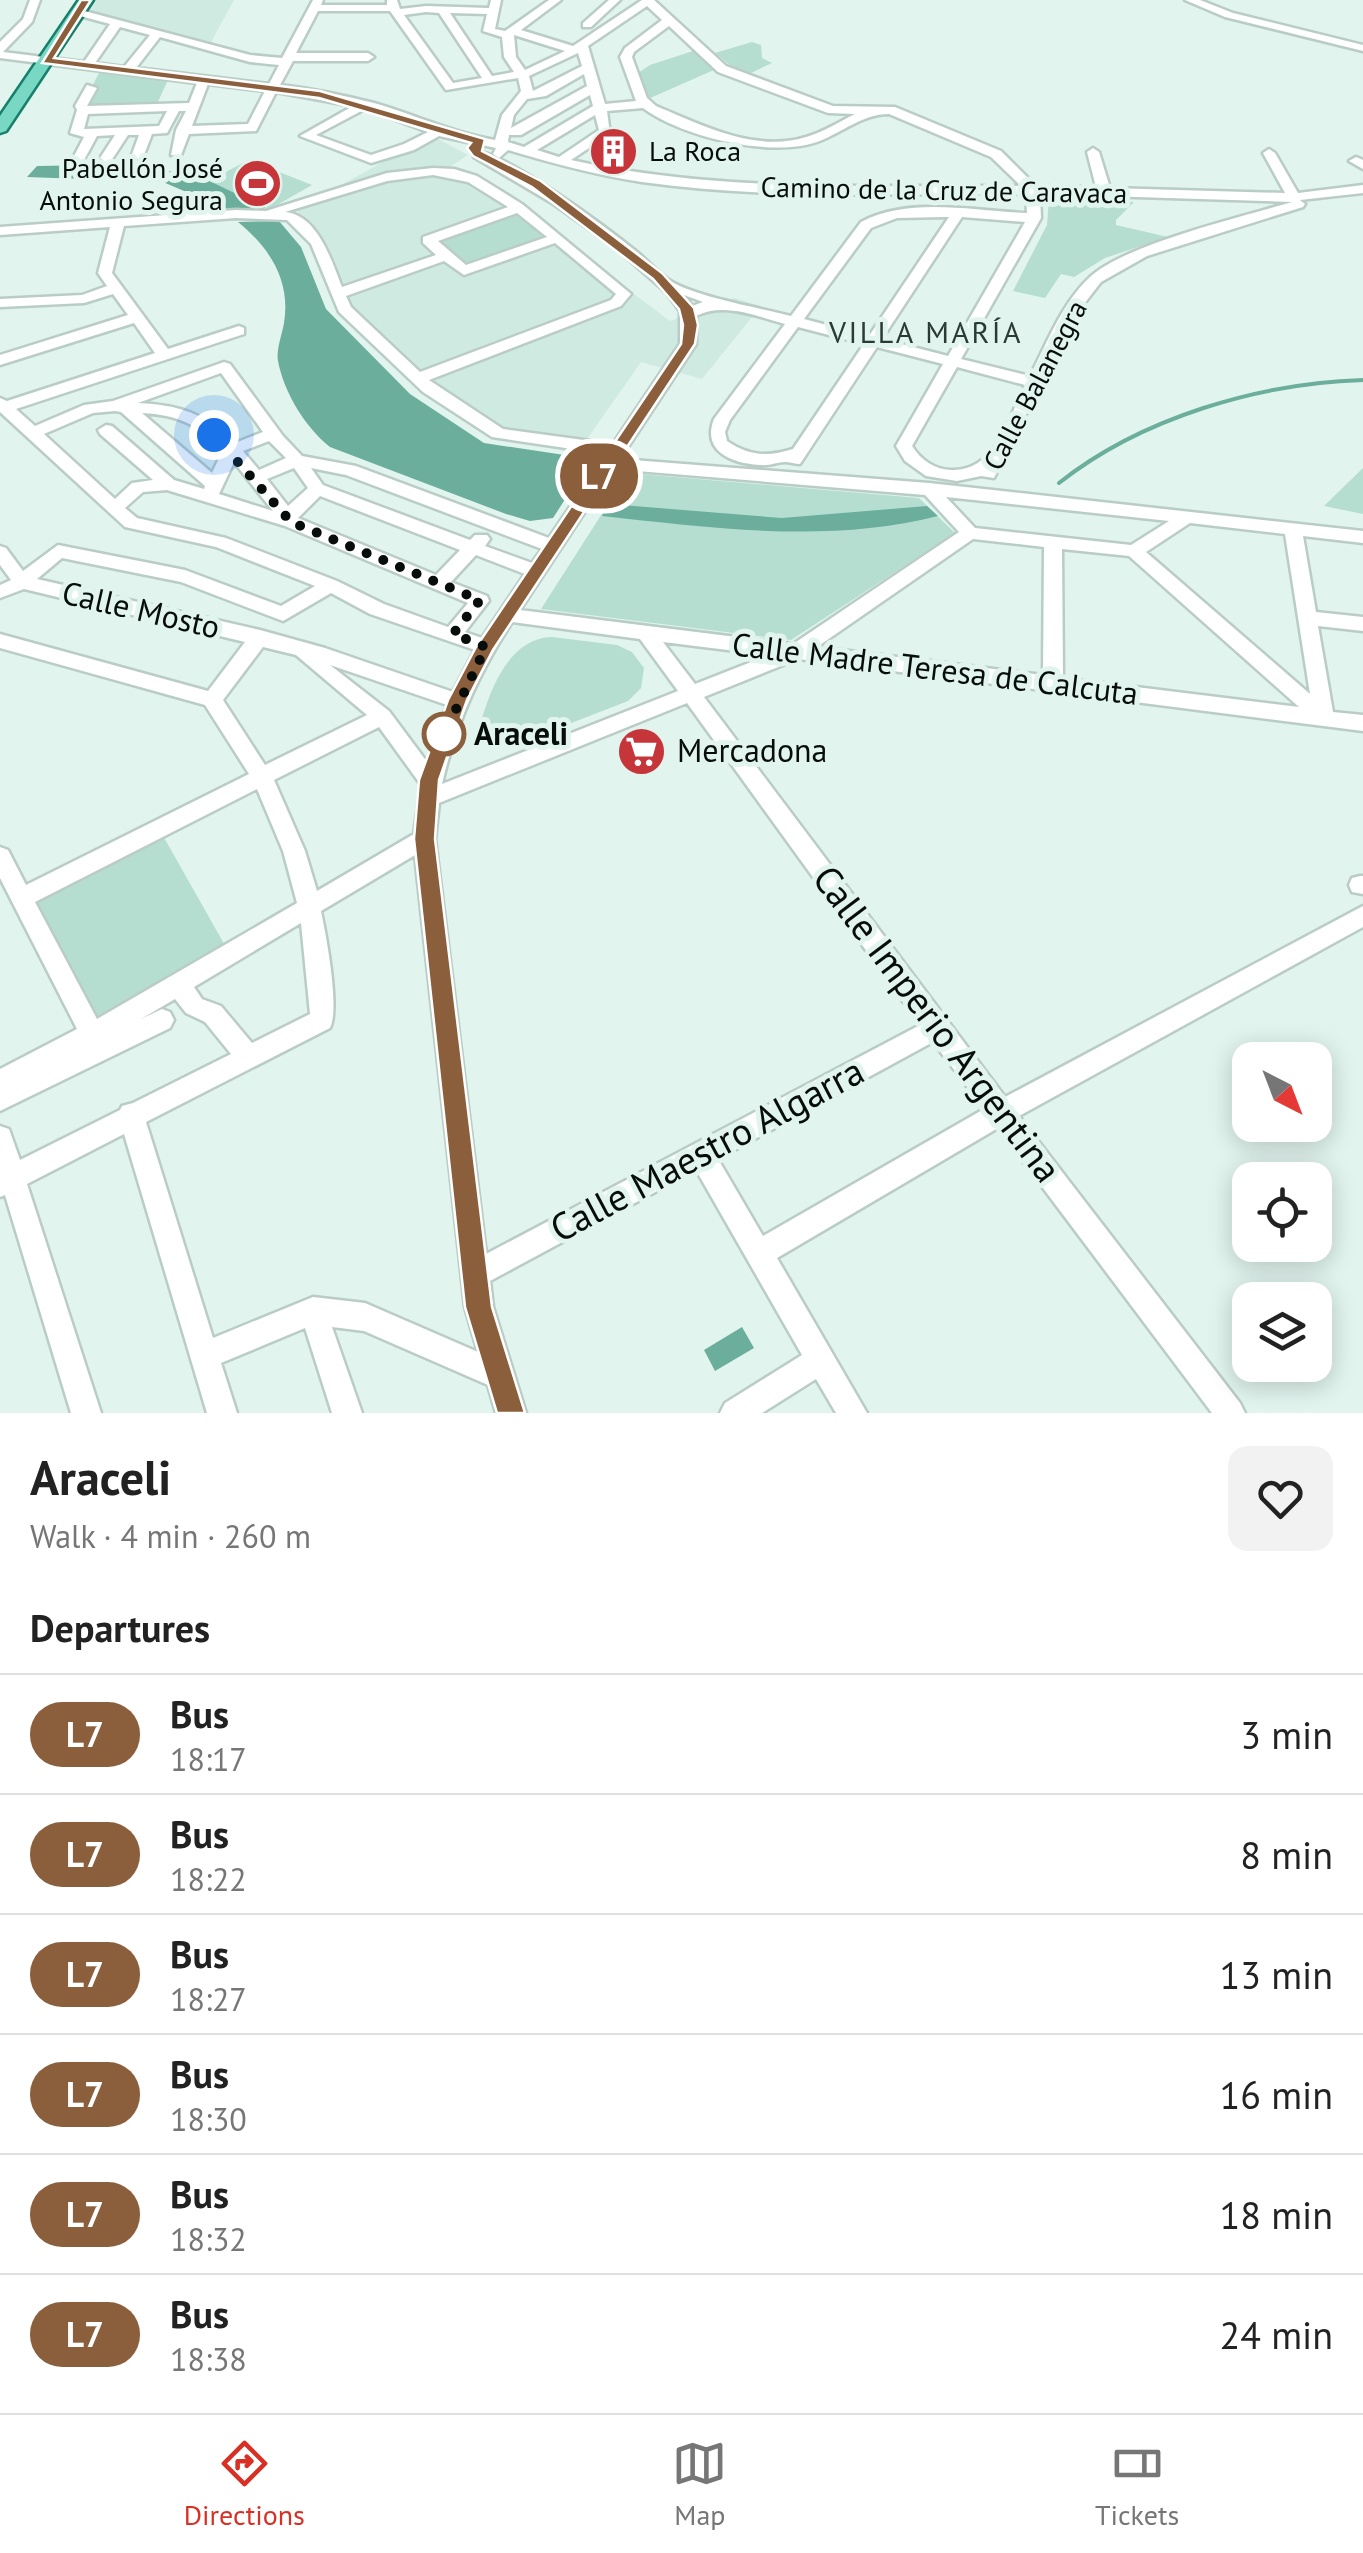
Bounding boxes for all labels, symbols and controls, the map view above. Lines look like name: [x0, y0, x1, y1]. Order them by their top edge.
building icon: La Roca: [588, 125, 640, 177]
place label: La Roca: [649, 132, 741, 169]
place label: Pabellón José Antonio Segura: [39, 149, 223, 218]
sports icon: Pabellón José Antonio Segura: [232, 158, 284, 210]
street label: Camino de la Cruz de Caravaca: [760, 168, 1128, 211]
street label: Calle Balanegra: [974, 293, 1095, 476]
district label: VILLA MARÍA: [828, 312, 1023, 351]
your location: [189, 410, 239, 460]
line badge: L7: [554, 444, 644, 508]
text: L7: [580, 453, 618, 499]
street label: Calle Mosto: [58, 570, 224, 648]
street label: Calle Madre Teresa de Calcuta: [730, 622, 1140, 714]
place label: Araceli: [474, 712, 568, 754]
marker: Araceli: [423, 713, 465, 755]
supermarket icon: Mercadona: [616, 725, 668, 777]
place label: Mercadona: [677, 729, 828, 771]
street label: Calle Imperio Argentina: [803, 855, 1073, 1191]
north arrow: [1232, 1042, 1332, 1142]
map controls: [1232, 1042, 1332, 1382]
street label: Calle Maestro Algarra: [541, 1045, 871, 1252]
button: locate: [1232, 1162, 1332, 1262]
button: layers: [1232, 1282, 1332, 1382]
text: Araceli: [30, 1446, 171, 1508]
button: heart: [1228, 1446, 1333, 1551]
text: Walk · 4 min · 260 m: [30, 1515, 311, 1557]
text: Departures: [30, 1603, 210, 1652]
text: Bus: [170, 1689, 229, 1738]
text: 3 min: [1240, 1710, 1333, 1759]
text: L7: [66, 1711, 104, 1757]
text: 18:17: [170, 1738, 247, 1780]
text: Bus: [170, 1809, 229, 1858]
text: 8 min: [1240, 1830, 1333, 1879]
text: L7: [66, 1831, 104, 1877]
text: 18:22: [170, 1858, 247, 1900]
text: Bus: [170, 1929, 229, 1978]
text: 13 min: [1220, 1950, 1333, 1999]
text: L7: [66, 1951, 104, 1997]
text: 18:27: [170, 1978, 247, 2020]
text: Bus: [170, 2049, 229, 2098]
text: 16 min: [1220, 2070, 1333, 2119]
text: L7: [66, 2071, 104, 2117]
text: 18:30: [170, 2098, 247, 2140]
text: Bus: [170, 2169, 229, 2218]
text: 18 min: [1220, 2190, 1333, 2239]
text: L7: [66, 2191, 104, 2237]
text: 18:32: [170, 2218, 247, 2260]
text: Bus: [170, 2289, 229, 2338]
text: 24 min: [1220, 2310, 1333, 2359]
text: L7: [66, 2311, 104, 2357]
text: 18:38: [170, 2338, 247, 2380]
tab: Directions: [184, 2436, 305, 2533]
tab: Map: [672, 2436, 727, 2533]
tab: Tickets: [1095, 2436, 1179, 2533]

